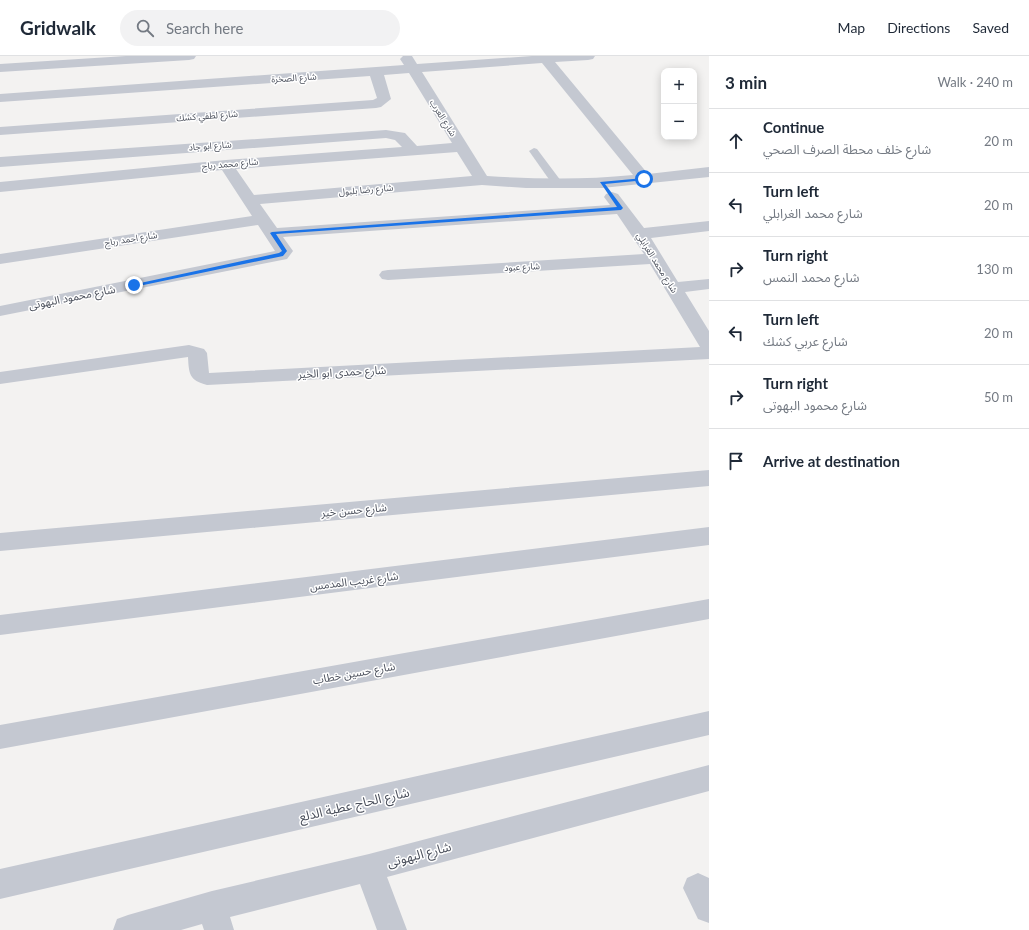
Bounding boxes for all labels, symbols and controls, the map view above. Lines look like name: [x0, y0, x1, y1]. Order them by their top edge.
search box: [120, 10, 400, 46]
text: Gridwalk: [20, 16, 96, 39]
icon: search: [134, 17, 156, 39]
text: Search here: [166, 19, 243, 37]
text: Map: [838, 19, 865, 36]
text: Directions: [887, 19, 950, 36]
text: Saved: [972, 19, 1009, 36]
map controls: [661, 68, 697, 140]
button: +: [661, 68, 697, 104]
street label: شارع الصخرة: [271, 70, 317, 87]
text: 3 min: [725, 72, 767, 93]
text: Walk · 240 m: [937, 74, 1013, 90]
street label: شارع العرب: [426, 97, 459, 139]
button: −: [661, 104, 697, 140]
street label: شارع لطفي كشك: [176, 108, 238, 125]
text: Continue: [763, 118, 824, 136]
icon: ahead: [725, 130, 747, 152]
text: 20 m: [984, 133, 1013, 149]
street label: شارع ابو جاد: [188, 139, 232, 154]
text: شارع خلف محطة الصرف الصحي: [763, 141, 931, 157]
street label: شارع محمد رياح: [201, 156, 259, 173]
route start: [635, 170, 653, 188]
street label: شارع رضا بلبول: [338, 182, 394, 199]
text: Turn left: [763, 182, 819, 200]
icon: left: [725, 194, 747, 216]
text: 20 m: [984, 197, 1013, 213]
text: شارع محمد الغرابلي: [763, 205, 863, 221]
street label: شارع احمد رباح: [104, 229, 158, 250]
street label: شارع محمد الغرابلي: [633, 231, 680, 296]
text: Turn right: [763, 246, 828, 264]
icon: right: [725, 258, 747, 280]
street label: شارع عبود: [504, 260, 540, 275]
text: 130 m: [976, 261, 1013, 277]
text: شارع محمد النمس: [763, 269, 859, 285]
route end: [125, 276, 143, 294]
street label: شارع محمود البهوتى: [27, 282, 117, 313]
text: Turn left: [763, 310, 819, 328]
icon: left: [725, 322, 747, 344]
text: 20 m: [984, 325, 1013, 341]
text: شارع عربي كشك: [763, 333, 848, 349]
street label: شارع حمدى ابو الخير: [296, 363, 387, 382]
text: Turn right: [763, 374, 828, 392]
icon: right: [725, 386, 747, 408]
text: 50 m: [984, 389, 1013, 405]
text: شارع محمود البهوتى: [763, 397, 867, 413]
icon: arrive: [725, 450, 747, 472]
text: Arrive at destination: [763, 452, 900, 470]
street label: شارع حسن خير: [320, 500, 388, 521]
street label: شارع غريب المدمس: [309, 569, 400, 594]
street label: شارع حسين خطاب: [312, 659, 397, 688]
street label: شارع الحاج عطية الدلع: [297, 784, 411, 827]
street label: شارع البهوتى: [385, 838, 454, 873]

